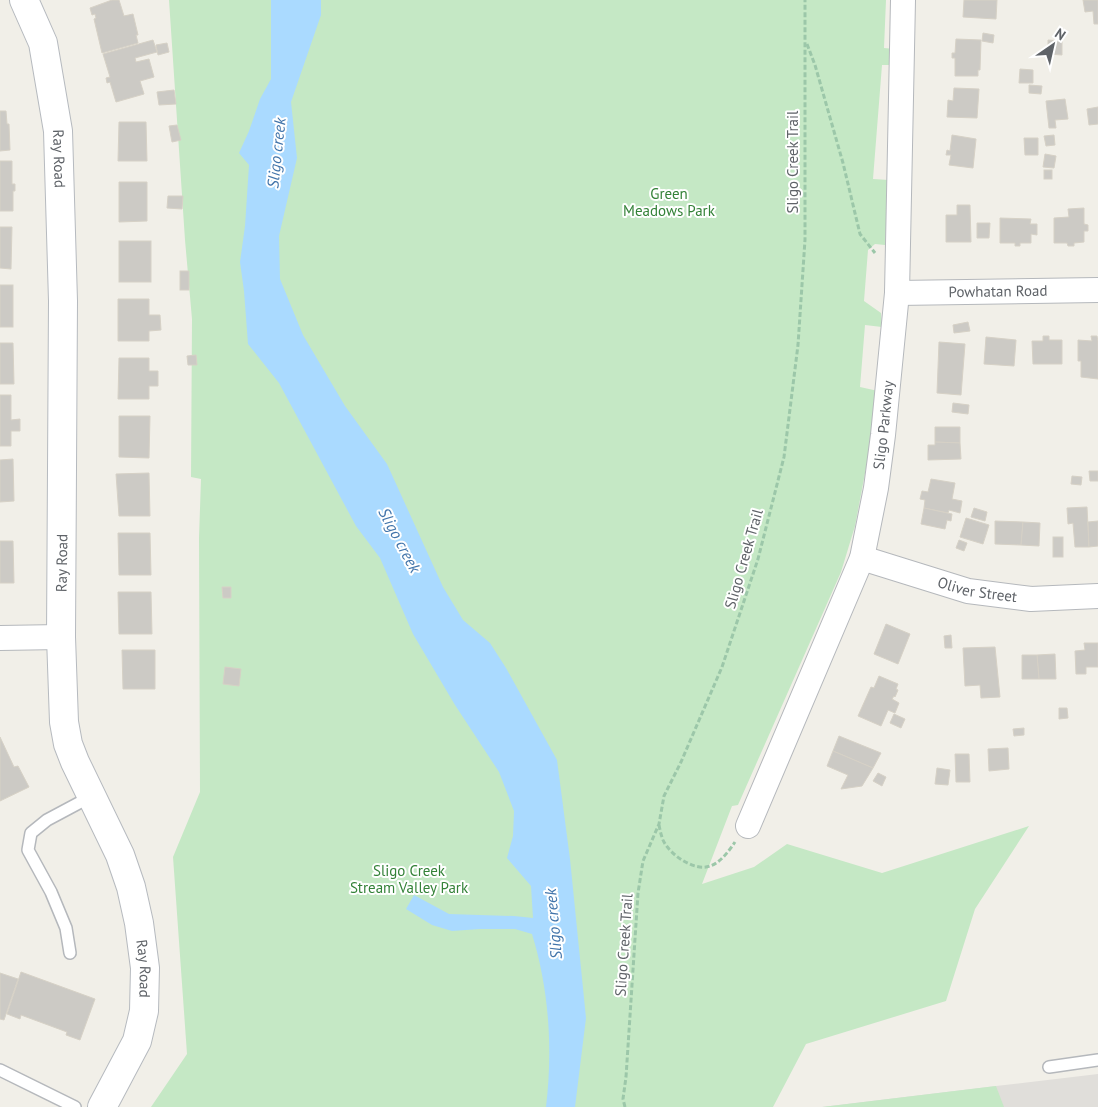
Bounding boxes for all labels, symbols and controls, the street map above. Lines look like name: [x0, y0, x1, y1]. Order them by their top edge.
north arrow: [1028, 20, 1078, 70]
text: N: [1051, 24, 1069, 44]
street label: Sligo Creek Trail: [783, 110, 802, 213]
water label: Sligo creek: [262, 116, 290, 189]
street label: Ray Road: [49, 129, 70, 188]
park label: Green Meadows Park: [623, 184, 716, 220]
street label: Powhatan Road: [948, 281, 1048, 301]
street label: Sligo Parkway: [869, 380, 897, 471]
water label: Sligo creek: [375, 504, 426, 577]
street label: Sligo Creek Trail: [720, 506, 767, 611]
street label: Ray Road: [51, 534, 72, 592]
street label: Oliver Street: [935, 572, 1018, 606]
park label: Sligo Creek Stream Valley Park: [350, 861, 469, 897]
water label: Sligo creek: [540, 887, 566, 960]
street label: Sligo Creek Trail: [610, 892, 637, 997]
street label: Ray Road: [132, 938, 155, 998]

